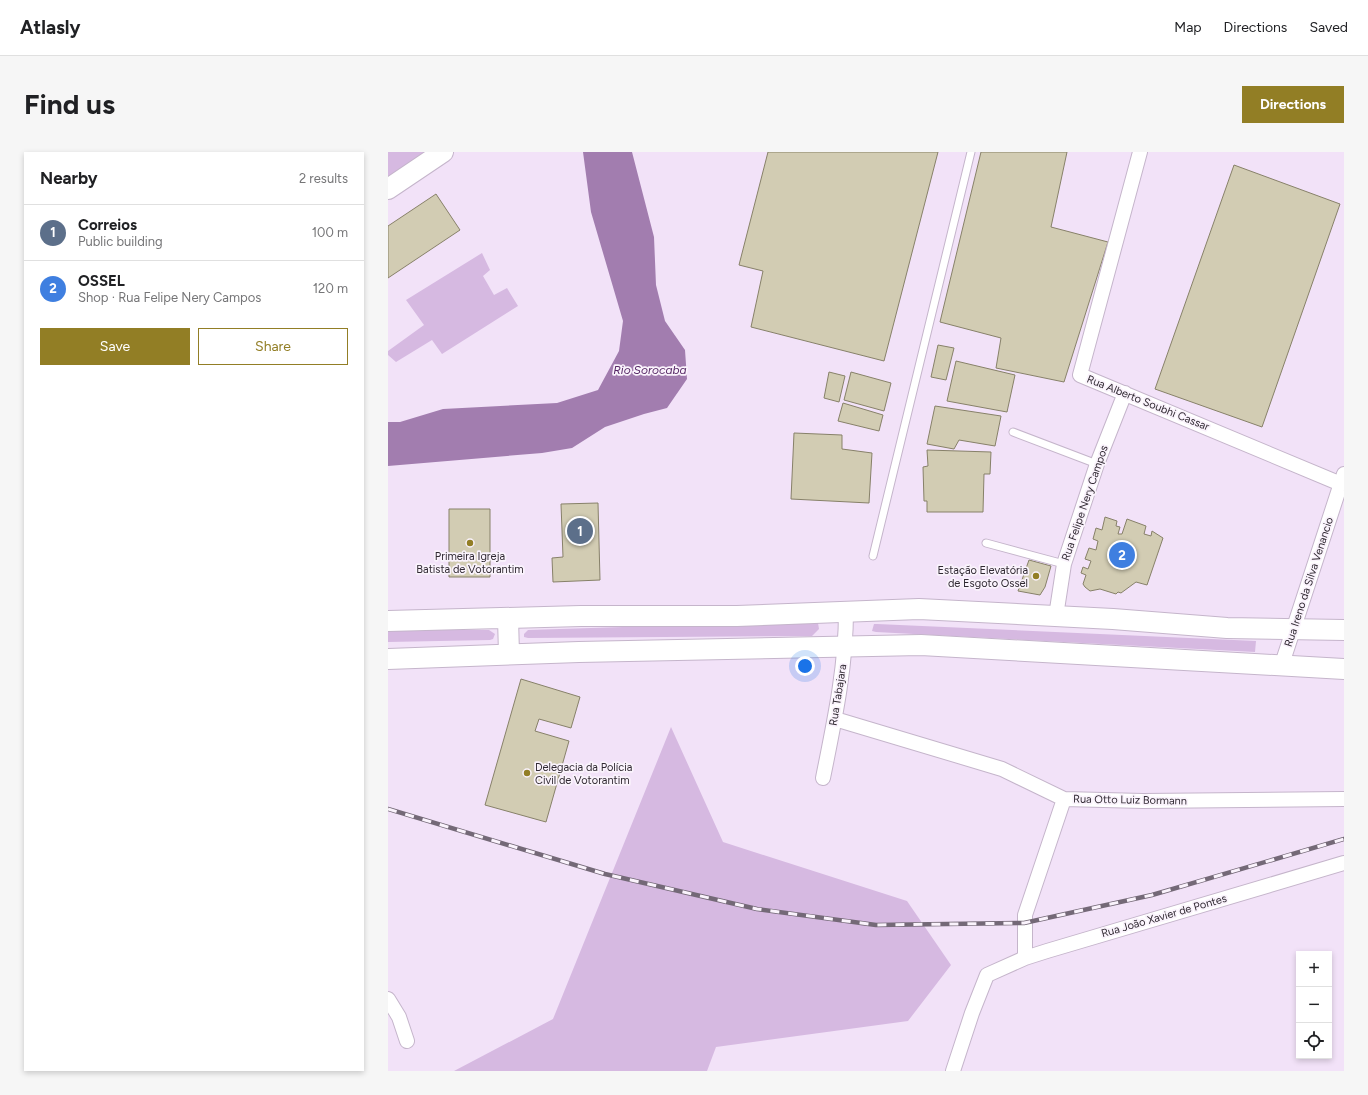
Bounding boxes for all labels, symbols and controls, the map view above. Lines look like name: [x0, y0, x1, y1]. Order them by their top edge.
text: Atlasly: [20, 16, 80, 39]
text: Map: [1174, 19, 1202, 36]
text: Directions: [1224, 19, 1287, 36]
text: Saved: [1309, 19, 1348, 36]
button: Directions: [1242, 86, 1344, 123]
text: Find us: [24, 87, 115, 121]
text: Nearby: [40, 168, 98, 188]
text: 2 results: [299, 171, 348, 186]
text: Correios: [78, 216, 137, 234]
text: 1: [50, 225, 56, 240]
text: 100 m: [312, 225, 348, 240]
text: Public building: [78, 234, 163, 249]
text: OSSEL: [78, 272, 125, 290]
text: 2: [49, 281, 57, 296]
text: 120 m: [313, 281, 348, 296]
text: Shop · Rua Felipe Nery Campos: [78, 290, 261, 305]
button: Save: [40, 328, 190, 365]
button: Share: [198, 328, 348, 365]
water label: Rio Sorocaba: [613, 363, 687, 377]
street label: Rua Alberto Soubhi Cassar: [1085, 372, 1211, 434]
street label: Rua Felipe Nery Campos: [1059, 444, 1111, 562]
street label: Rua Ireno da Silva Venancio: [1282, 515, 1336, 649]
pin: 1: [567, 516, 593, 546]
marker: Primeira Igreja Batista de Votorantim: [465, 538, 475, 548]
pin: 2: [1109, 540, 1135, 570]
place label: Primeira Igreja Batista de Votorantim: [416, 550, 524, 576]
place label: Estação Elevatória de Esgoto Ossel: [938, 564, 1028, 590]
marker: Estação Elevatória de Esgoto Ossel: [1031, 571, 1041, 581]
your location: [795, 656, 815, 676]
street label: Rua Tabajara: [827, 663, 849, 727]
place label: Delegacia da Polícia Civil de Votorantim: [535, 761, 632, 787]
marker: Delegacia da Polícia Civil de Votorantim: [522, 768, 532, 778]
street label: Rua Otto Luiz Bormann: [1073, 793, 1187, 807]
street label: Rua João Xavier de Pontes: [1100, 892, 1228, 940]
map controls: [1296, 951, 1332, 1059]
button: +: [1296, 951, 1332, 987]
button: −: [1296, 987, 1332, 1023]
button: locate: [1296, 1023, 1332, 1059]

